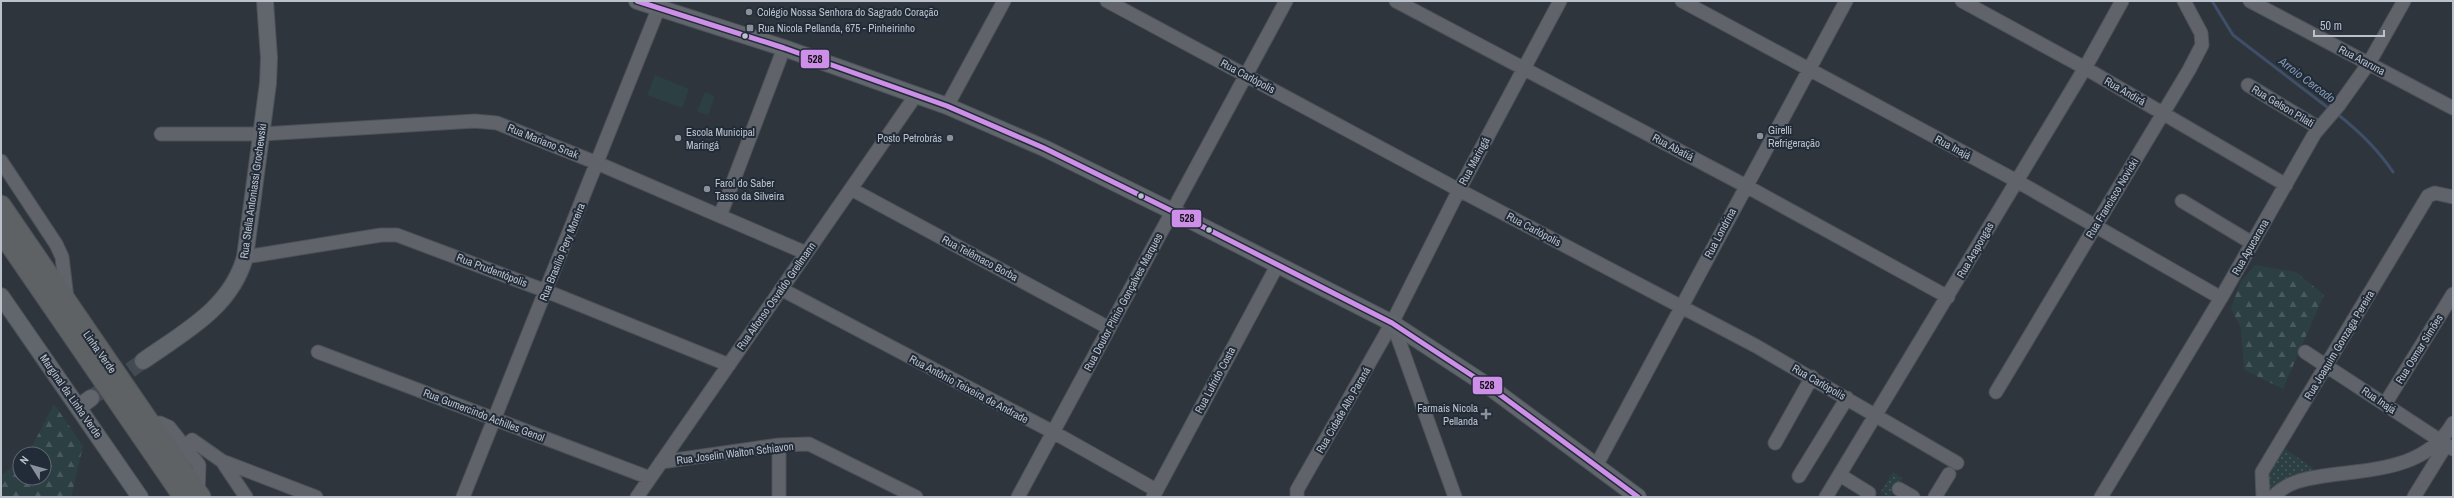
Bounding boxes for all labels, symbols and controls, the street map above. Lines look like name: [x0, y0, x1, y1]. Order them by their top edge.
place label: Colégio Nossa Senhora do Sagrado Coração: [757, 5, 939, 19]
marker: Colégio Nossa Senhora do Sagrado Coração: [744, 7, 754, 17]
scale bar: [2314, 12, 2384, 38]
text: 50 m: [2320, 18, 2342, 34]
place label: Rua Nicola Pellanda, 675 - Pinheirinho: [758, 21, 915, 35]
marker: Rua Nicola Pellanda, 675 - Pinheirinho: [745, 23, 755, 33]
unlabelled marker: [740, 31, 750, 41]
street label: Rua Araruna: [2336, 42, 2388, 78]
line badge: 528: [800, 49, 830, 69]
text: 528: [807, 52, 823, 66]
water label: Arroio Cercado: [2275, 53, 2339, 107]
street label: Rua Carlópolis: [1218, 56, 1278, 96]
street label: Rua Andirá: [2102, 74, 2148, 108]
street label: Rua Gelson Pilati: [2249, 82, 2317, 130]
street label: Rua Mariano Snak: [506, 120, 581, 162]
street label: Rua Stella Antoniassi Grochewski: [237, 122, 269, 260]
place label: Girelli Refrigeração: [1768, 123, 1820, 150]
place label: Escola Municipal Maringá: [686, 125, 755, 152]
street label: Rua Abatiá: [1650, 130, 1696, 164]
place label: Posto Petrobrás: [877, 131, 942, 145]
marker: Girelli Refrigeração: [1755, 131, 1765, 141]
street label: Rua Inajá: [1933, 132, 1973, 162]
marker: Escola Municipal Maringá: [673, 133, 683, 143]
marker: Posto Petrobrás: [945, 133, 955, 143]
street label: Rua Maringá: [1456, 135, 1492, 187]
street label: Rua Francisco Novicki: [2083, 155, 2141, 241]
place label: Farol do Saber Tasso da Silveira: [715, 176, 784, 203]
marker: Farol do Saber Tasso da Silveira: [702, 184, 712, 194]
unlabelled marker: [1136, 191, 1146, 201]
street label: Rua Brasílio Pery Moreira: [536, 201, 588, 303]
street label: Rua Londrina: [1701, 206, 1739, 260]
line badge: 528: [1171, 209, 1202, 228]
street label: Rua Carlópolis: [1504, 209, 1564, 249]
text: 528: [1179, 211, 1195, 225]
street label: Rua Apucarana: [2228, 217, 2272, 277]
street label: Rua Arapongas: [1953, 219, 1997, 280]
unlabelled marker: [1204, 225, 1214, 235]
street label: Rua Doutor Plínio Gonçalves Marques: [1081, 230, 1166, 373]
street label: Rua Telêmaco Borba: [940, 232, 1020, 284]
street label: Rua Alfonso Osvaldo Grellmann: [733, 239, 819, 353]
street label: Rua Prudentópolis: [455, 250, 530, 290]
street label: Rua Joaquim Gonzaga Pereira: [2301, 288, 2377, 402]
street label: Rua Osmar Simões: [2392, 311, 2446, 386]
street label: Linha Verde: [80, 328, 120, 376]
street label: Rua Lufrido Costa: [1192, 344, 1238, 416]
street label: Marginal da Linha Verde: [37, 352, 105, 440]
street label: Rua Antônio Teixeira de Andrade: [907, 352, 1031, 426]
street label: Rua Carlópolis: [1790, 361, 1849, 403]
street label: Rua Cidade Alto Paraná: [1313, 364, 1373, 456]
line badge: 528: [1472, 376, 1503, 395]
text: 528: [1479, 378, 1495, 392]
street label: Rua Inajá: [2359, 383, 2399, 417]
street label: Rua Gumercindo Achilles Genol: [421, 385, 547, 445]
place label: Farmais Nicola Pellanda: [1417, 401, 1478, 428]
marker: Farmais Nicola Pellanda: [1481, 409, 1491, 419]
street label: Rua Joselin Walton Schiavon: [676, 439, 794, 467]
north arrow: [12, 446, 52, 486]
text: N: [16, 453, 32, 467]

